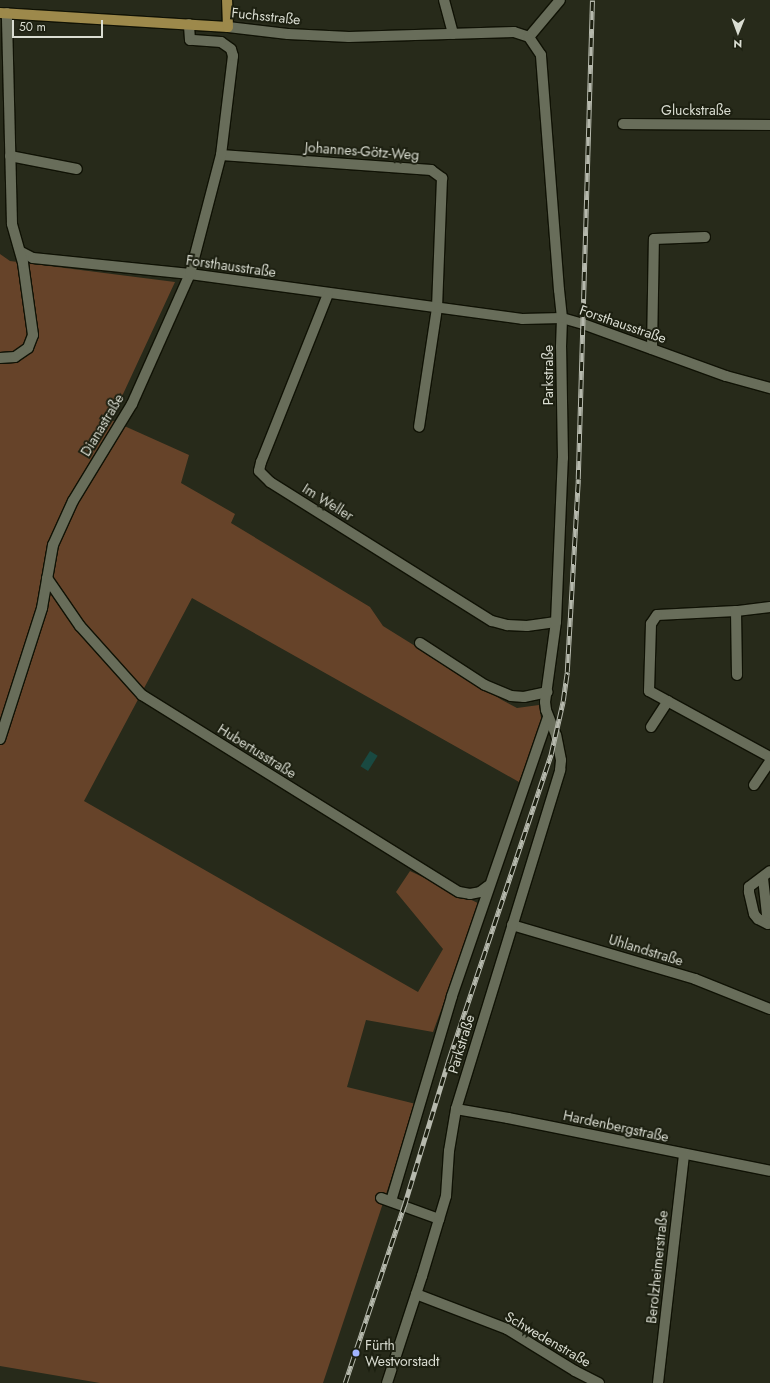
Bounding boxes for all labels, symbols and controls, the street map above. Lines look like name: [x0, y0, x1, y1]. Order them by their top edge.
street label: Fuchsstraße: [231, 4, 301, 28]
scale bar: [14, 12, 105, 38]
north arrow: [718, 12, 758, 52]
text: 50 m: [19, 18, 46, 36]
text: N: [733, 36, 742, 52]
street label: Gluckstraße: [661, 102, 731, 118]
street label: Johannes-Götz-Weg: [304, 139, 420, 163]
street label: Forsthausstraße: [185, 251, 277, 281]
street label: Forsthausstraße: [577, 301, 669, 347]
street label: Parkstraße: [540, 345, 556, 405]
street label: Dianastraße: [77, 391, 127, 459]
street label: Im Weller: [299, 480, 357, 524]
street label: Hubertusstraße: [215, 720, 299, 782]
street label: Uhlandstraße: [607, 931, 685, 969]
street label: Parkstraße: [444, 1013, 478, 1075]
street label: Hardenbergstraße: [562, 1107, 670, 1145]
street label: Berolzheimerstraße: [643, 1210, 671, 1324]
street label: Schwedenstraße: [502, 1308, 594, 1370]
place label: Fürth Westvorstadt: [365, 1337, 439, 1370]
marker: Fürth Westvorstadt: [350, 1347, 362, 1359]

